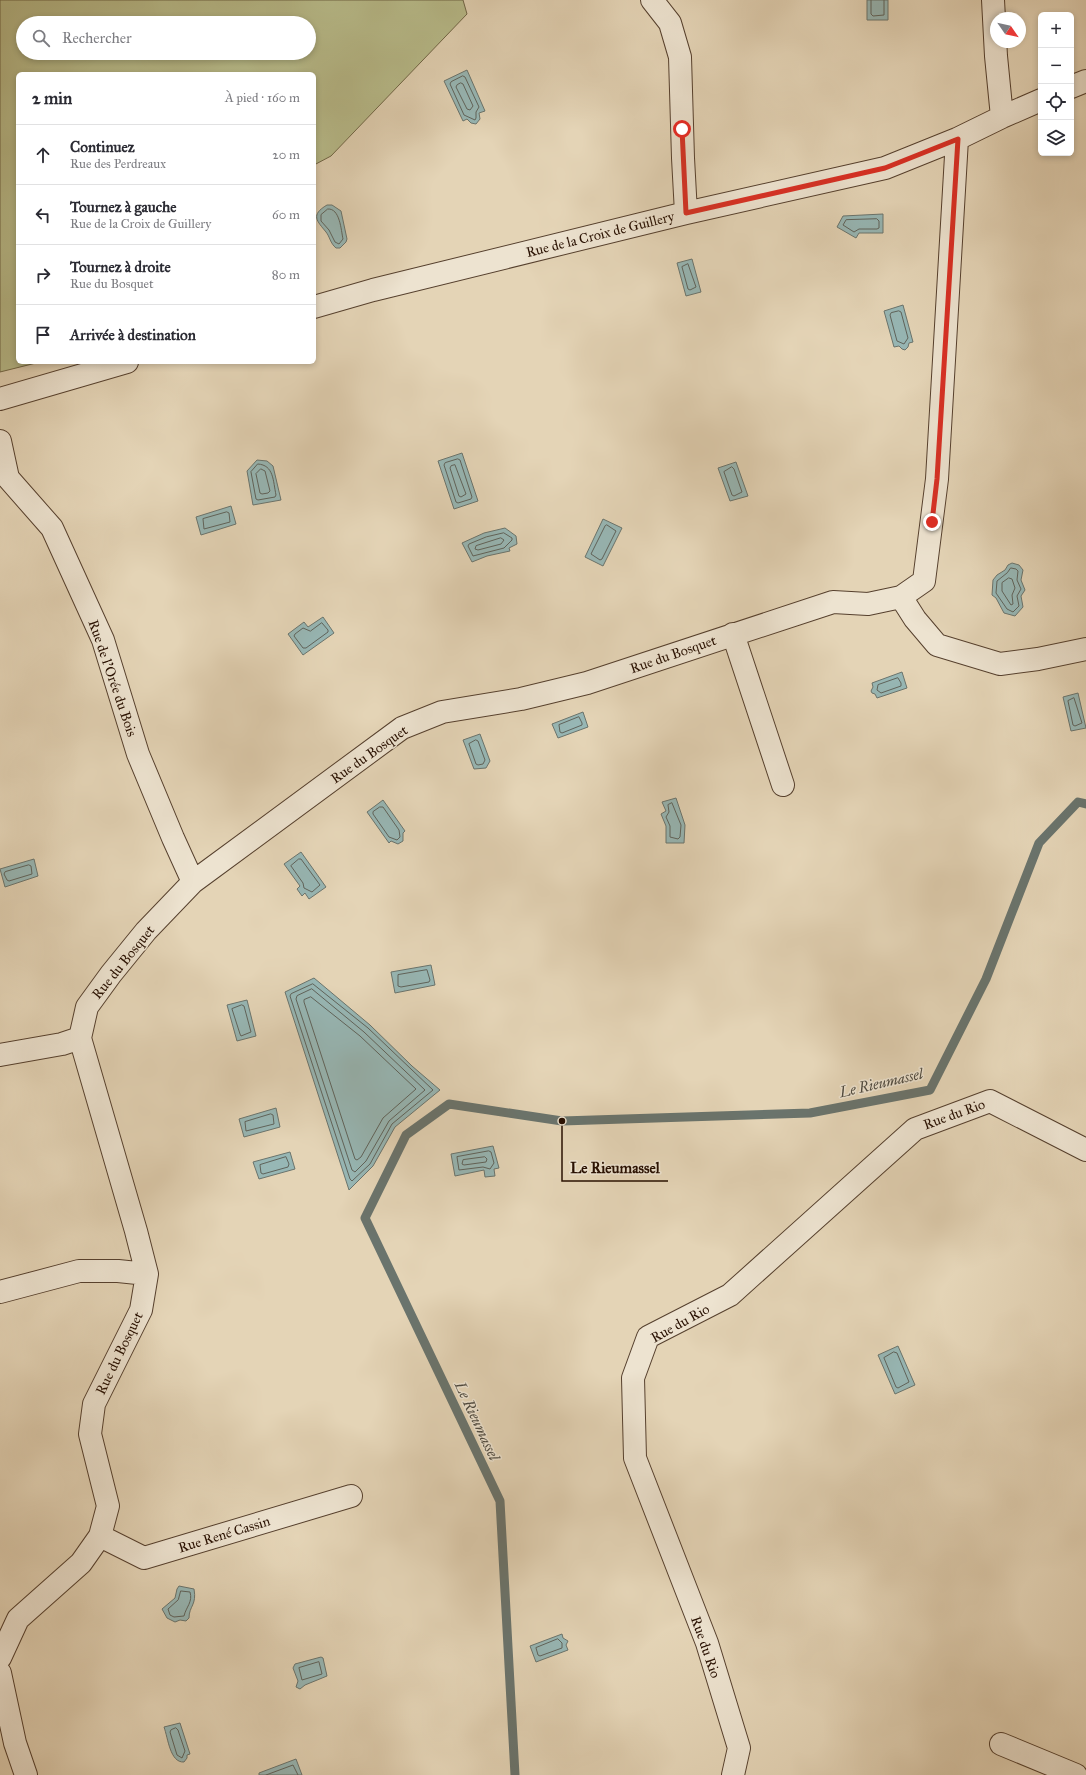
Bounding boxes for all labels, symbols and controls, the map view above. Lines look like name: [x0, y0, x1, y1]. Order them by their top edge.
north arrow: [990, 12, 1026, 48]
map controls: [1038, 12, 1074, 156]
button: +: [1038, 12, 1074, 48]
search box: [16, 16, 316, 60]
icon: search: [30, 27, 52, 49]
text: Rechercher: [62, 29, 132, 47]
button: −: [1038, 48, 1074, 84]
button: locate: [1038, 84, 1074, 120]
text: 2 min: [32, 88, 72, 109]
text: À pied · 160 m: [225, 90, 300, 106]
route start: [673, 120, 691, 138]
button: layers: [1038, 120, 1074, 156]
text: Continuez: [70, 138, 135, 156]
icon: ahead: [32, 144, 54, 166]
text: 20 m: [272, 147, 300, 163]
text: Rue des Perdreaux: [70, 156, 166, 172]
text: Tournez à gauche: [70, 198, 177, 216]
icon: left: [32, 204, 54, 226]
text: 60 m: [272, 207, 300, 223]
street label: Rue de la Croix de Guillery: [524, 208, 676, 261]
text: Rue de la Croix de Guillery: [70, 216, 211, 232]
text: Tournez à droite: [70, 258, 171, 276]
icon: right: [32, 264, 54, 286]
text: 80 m: [272, 267, 300, 283]
text: Rue du Bosquet: [70, 276, 154, 292]
icon: arrive: [32, 324, 54, 346]
text: Arrivée à destination: [70, 326, 196, 344]
route end: [923, 513, 941, 531]
street label: Rue de l'Orée du Bois: [85, 617, 141, 739]
street label: Rue du Bosquet: [628, 632, 719, 678]
street label: Rue du Bosquet: [328, 722, 412, 788]
street label: Rue du Bosquet: [88, 922, 159, 1003]
water label: Le Rieumassel: [837, 1064, 926, 1102]
street label: Rue du Rio: [921, 1095, 987, 1133]
callout: Le Rieumassel: [562, 1154, 668, 1181]
text: Le Rieumassel: [570, 1159, 661, 1177]
street label: Rue du Rio: [648, 1300, 712, 1346]
street label: Rue du Bosquet: [92, 1309, 148, 1398]
water label: Le Rieumassel: [450, 1378, 504, 1465]
street label: Rue René Cassin: [176, 1512, 273, 1557]
street label: Rue du Rio: [687, 1614, 724, 1680]

